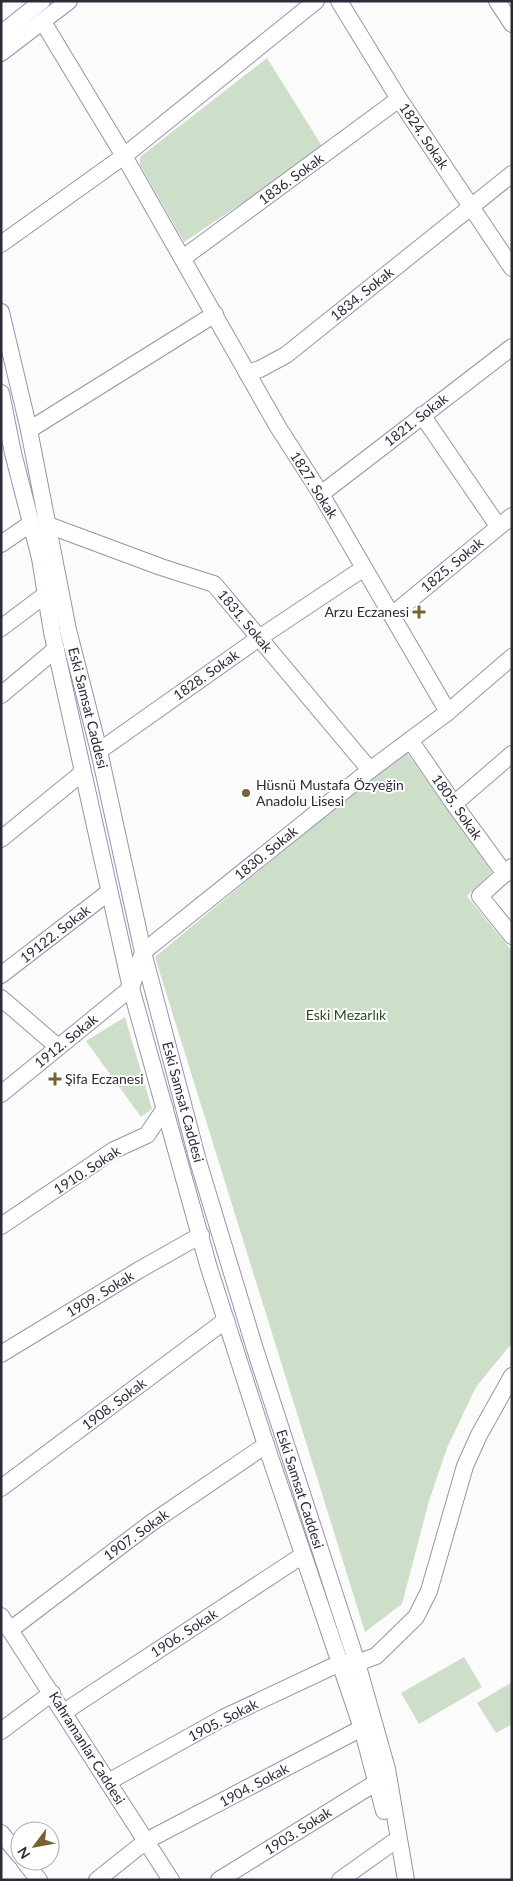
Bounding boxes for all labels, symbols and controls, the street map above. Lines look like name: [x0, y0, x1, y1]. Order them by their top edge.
street label: 1824. Sokak: [396, 99, 453, 173]
street label: 1836. Sokak: [255, 149, 327, 208]
street label: 1834. Sokak: [327, 263, 397, 324]
street label: 1821. Sokak: [380, 389, 452, 450]
street label: 1827. Sokak: [287, 448, 342, 522]
street label: 1825. Sokak: [417, 533, 487, 596]
street label: 1831. Sokak: [214, 586, 277, 656]
place label: Arzu Eczanesi: [324, 603, 409, 620]
marker: Arzu Eczanesi: [413, 606, 425, 618]
street label: Eski Samsat Caddesi: [65, 645, 112, 770]
street label: 1828. Sokak: [170, 645, 242, 703]
street label: 1805. Sokak: [429, 771, 487, 843]
place label: Hüsnü Mustafa Özyeğin Anadolu Lisesi: [256, 776, 404, 809]
marker: Hüsnü Mustafa Özyeğin Anadolu Lisesi: [240, 787, 252, 799]
street label: 1830. Sokak: [231, 822, 301, 883]
street label: 19122. Sokak: [16, 900, 94, 966]
park label: Eski Mezarlık: [306, 1006, 387, 1023]
street label: 1912. Sokak: [31, 1010, 101, 1071]
street label: Eski Samsat Caddesi: [159, 1040, 208, 1164]
place label: Şifa Eczanesi: [65, 1070, 144, 1087]
marker: Şifa Eczanesi: [49, 1073, 61, 1085]
street label: 1910. Sokak: [50, 1141, 124, 1197]
street label: 1909. Sokak: [63, 1266, 137, 1320]
street label: 1908. Sokak: [78, 1373, 150, 1433]
street label: Eski Samsat Caddesi: [273, 1427, 328, 1551]
street label: 1907. Sokak: [100, 1505, 172, 1564]
street label: 1906. Sokak: [147, 1604, 221, 1660]
street label: Kahramanlar Caddesi: [46, 1688, 129, 1807]
street label: 1905. Sokak: [185, 1694, 261, 1744]
street label: 1904. Sokak: [216, 1759, 292, 1810]
street label: 1903. Sokak: [261, 1803, 335, 1858]
north arrow: [10, 1821, 60, 1871]
text: N: [13, 1844, 34, 1862]

